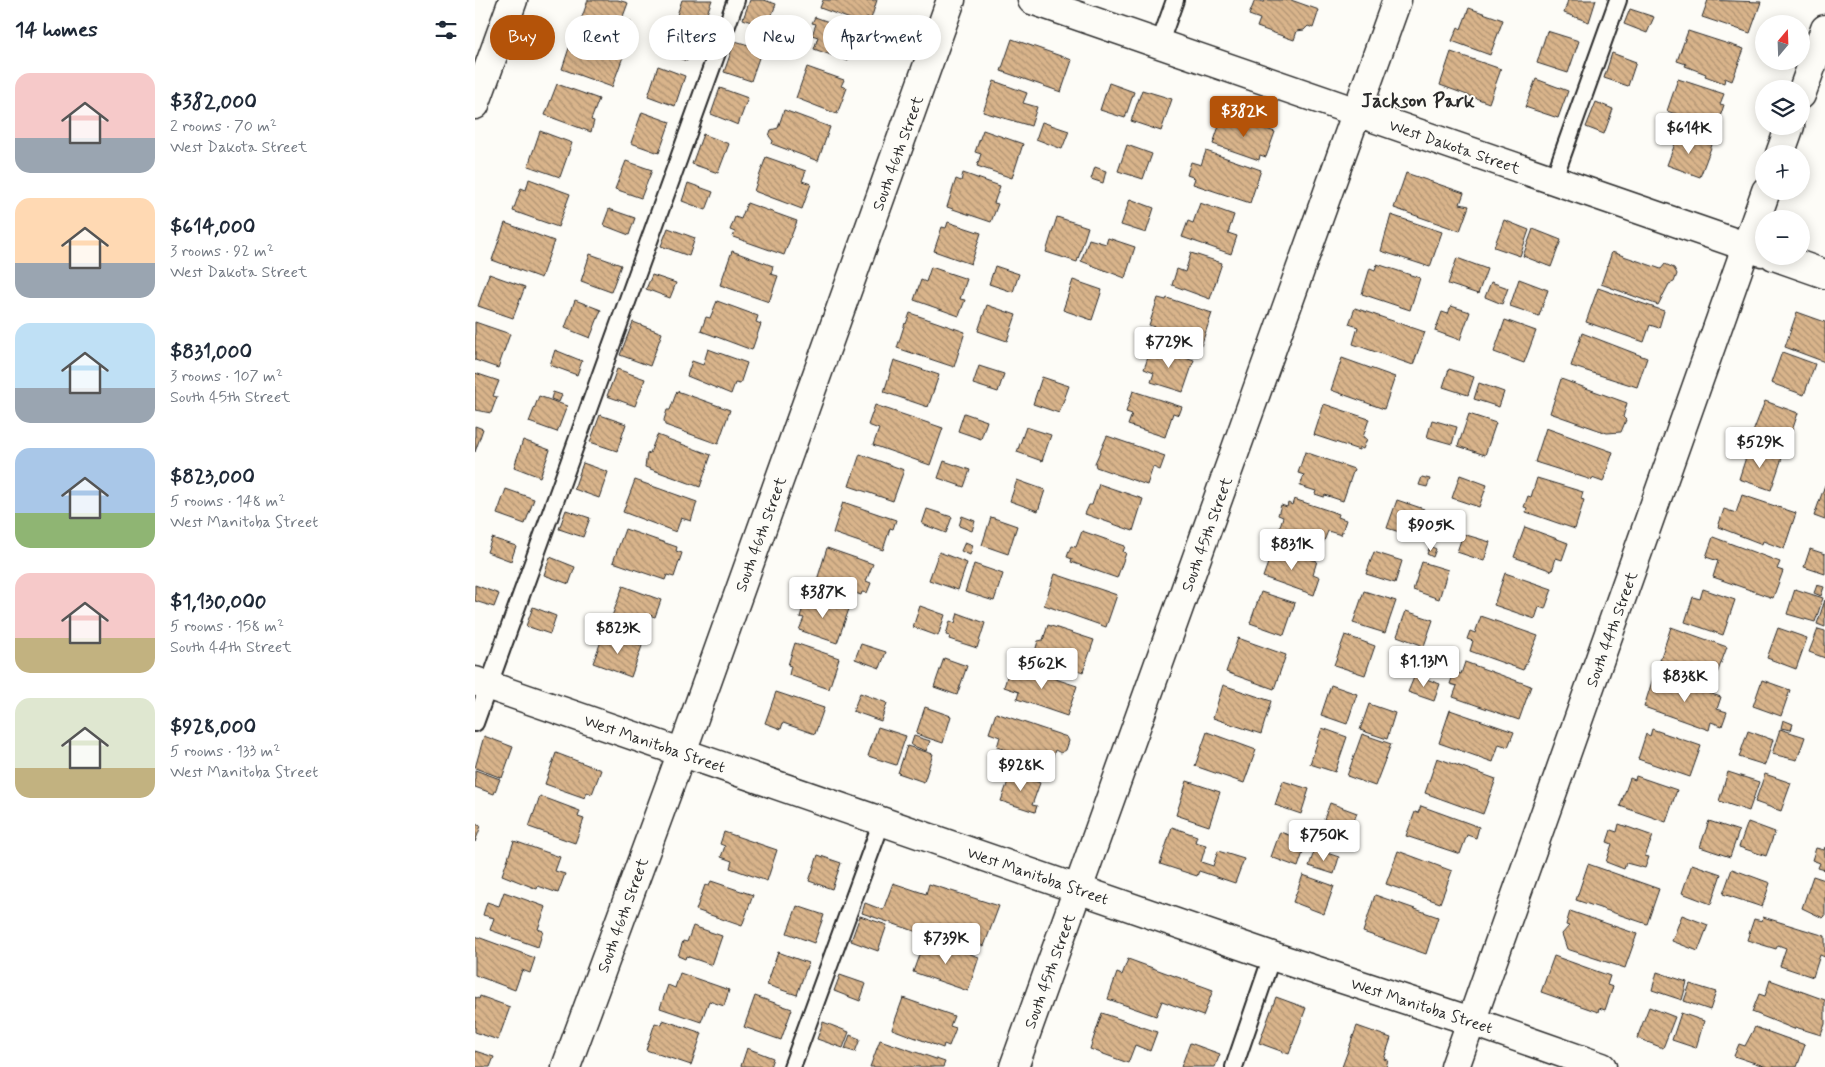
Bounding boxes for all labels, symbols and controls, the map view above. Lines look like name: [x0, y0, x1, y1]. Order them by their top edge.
chip: Buy: [490, 15, 555, 60]
chip: Rent: [565, 15, 639, 60]
chip: Filters: [649, 15, 735, 60]
chip: New: [745, 15, 813, 60]
chip: Apartment: [823, 15, 941, 60]
north arrow: [1755, 15, 1810, 70]
map controls: [1755, 15, 1810, 265]
text: 14 homes: [15, 16, 98, 44]
icon: filters: [432, 16, 460, 44]
button: layers: [1755, 80, 1810, 135]
text: $382,000: [170, 88, 257, 116]
district label: Jackson Park: [1361, 89, 1475, 114]
icon: home: [55, 93, 115, 153]
street label: South 46th Street: [868, 93, 929, 214]
pin: $382K: [1209, 96, 1279, 138]
text: $382K: [1221, 101, 1267, 122]
pin: $614K: [1654, 112, 1724, 155]
street label: West Dakota Street: [1386, 115, 1523, 180]
text: 2 rooms · 70 m²: [170, 116, 277, 137]
text: $614K: [1666, 118, 1712, 139]
text: West Dakota Street: [170, 137, 307, 158]
button: +: [1755, 145, 1810, 200]
button: −: [1755, 210, 1810, 265]
text: $614,000: [170, 213, 255, 241]
icon: home: [55, 218, 115, 278]
text: 3 rooms · 92 m²: [170, 241, 274, 262]
text: West Dakota Street: [170, 262, 307, 283]
pin: $729K: [1134, 326, 1204, 369]
text: $729K: [1145, 332, 1193, 353]
text: $831,000: [170, 338, 252, 366]
icon: home: [55, 343, 115, 403]
text: 3 rooms · 107 m²: [170, 366, 283, 387]
text: South 45th Street: [170, 387, 291, 408]
pin: $529K: [1725, 426, 1795, 469]
text: $529K: [1736, 432, 1784, 453]
text: $823,000: [170, 463, 255, 491]
icon: home: [55, 468, 115, 528]
street label: South 46th Street: [731, 474, 792, 595]
street label: South 45th Street: [1177, 474, 1238, 595]
text: 5 rooms · 148 m²: [170, 491, 285, 512]
pin: $905K: [1396, 510, 1466, 552]
text: West Manitoba Street: [170, 512, 318, 533]
text: $905K: [1408, 515, 1454, 536]
pin: $831K: [1257, 528, 1327, 571]
text: $831K: [1271, 534, 1313, 555]
street label: South 44th Street: [1582, 568, 1643, 690]
pin: $387K: [788, 576, 858, 619]
text: $387K: [800, 582, 846, 603]
text: $1,130,000: [170, 588, 267, 616]
icon: home: [55, 593, 115, 653]
pin: $823K: [583, 612, 653, 655]
text: 5 rooms · 158 m²: [170, 616, 284, 637]
text: $823K: [596, 618, 640, 639]
text: South 44th Street: [170, 637, 292, 658]
pin: $1.13M: [1383, 646, 1465, 688]
pin: $562K: [1007, 648, 1077, 690]
text: $1.13M: [1400, 651, 1448, 672]
text: $562K: [1018, 653, 1066, 674]
pin: $838K: [1650, 660, 1720, 703]
text: $838K: [1662, 666, 1708, 687]
street label: West Manitoba Street: [581, 710, 728, 778]
text: $928,000: [170, 713, 256, 741]
icon: home: [55, 718, 115, 778]
text: 5 rooms · 133 m²: [170, 741, 280, 762]
pin: $928K: [986, 750, 1056, 792]
text: $928K: [998, 755, 1044, 776]
text: West Manitoba Street: [170, 762, 318, 783]
pin: $750K: [1289, 820, 1359, 862]
text: $750K: [1300, 825, 1348, 846]
street label: West Manitoba Street: [964, 842, 1111, 910]
street label: South 46th Street: [593, 855, 654, 976]
street label: South 45th Street: [1020, 911, 1081, 1032]
pin: $739K: [911, 922, 981, 965]
text: $739K: [923, 928, 969, 949]
street label: West Manitoba Street: [1348, 974, 1495, 1039]

